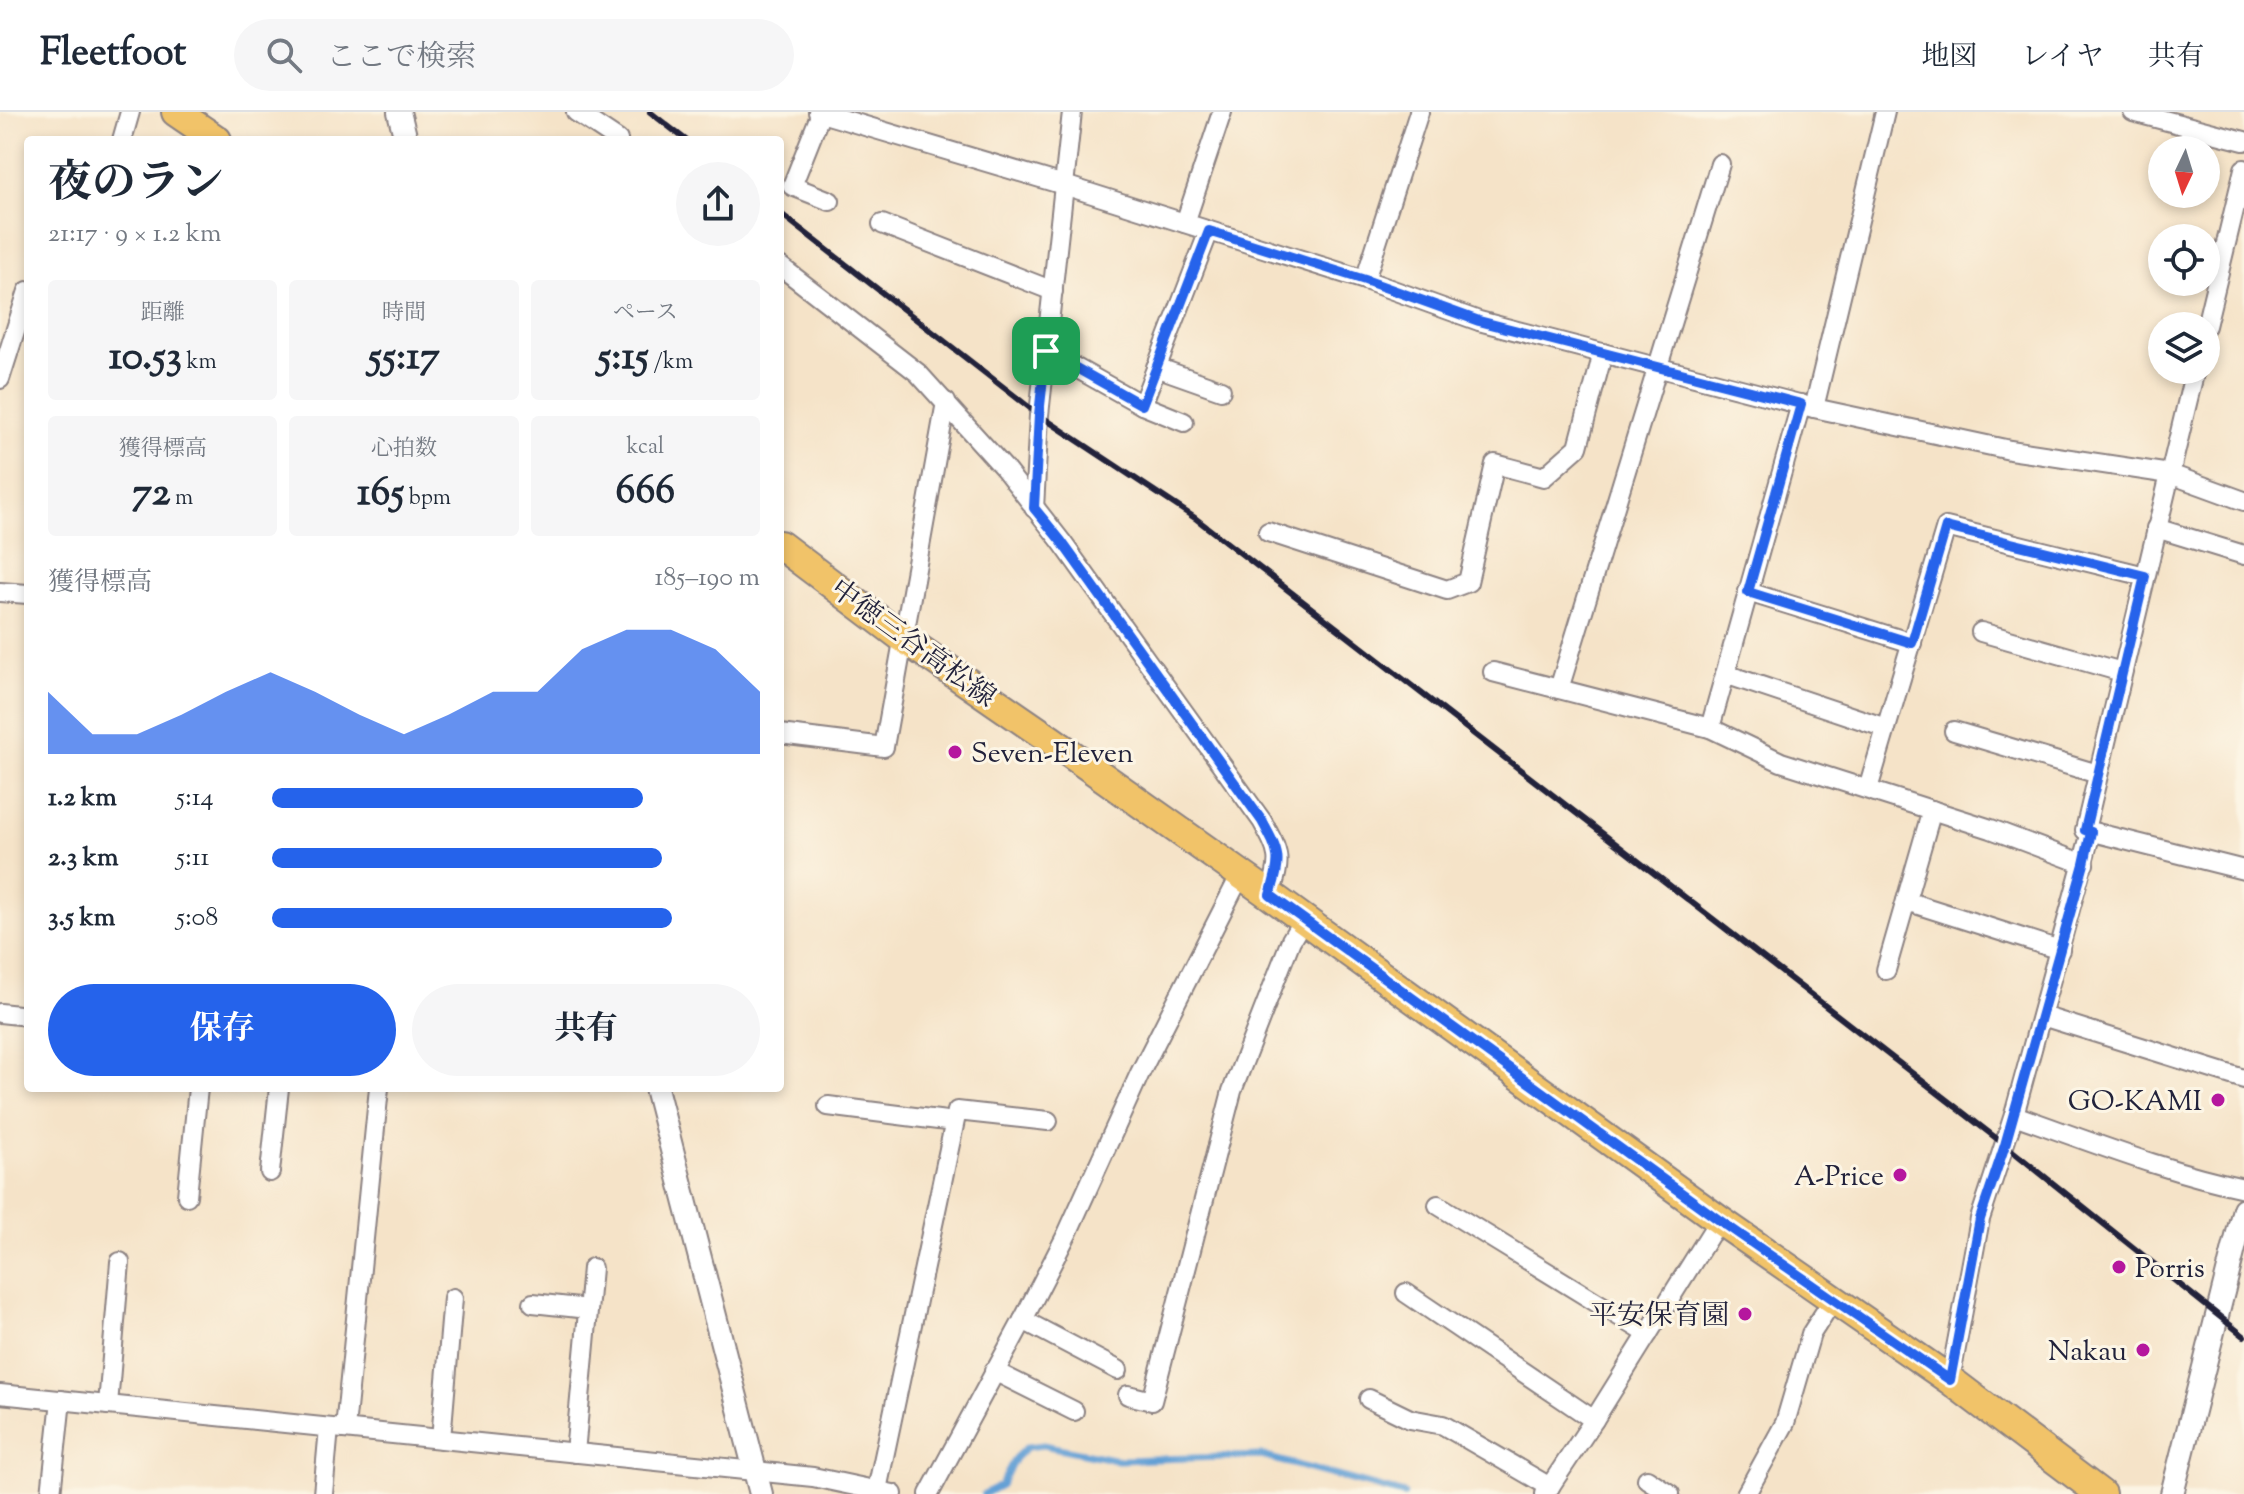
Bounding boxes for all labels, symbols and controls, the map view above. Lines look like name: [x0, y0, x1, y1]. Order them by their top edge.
search box: [234, 19, 794, 91]
text: Fleetfoot: [40, 28, 186, 82]
icon: search: [262, 33, 306, 77]
text: ここで検索: [326, 37, 476, 80]
text: 地図: [1921, 38, 1977, 78]
text: レイヤ: [2021, 38, 2104, 78]
text: 共有: [2148, 38, 2204, 78]
north arrow: [2148, 136, 2220, 208]
map controls: [2148, 136, 2220, 384]
text: 夜のラン: [48, 154, 224, 217]
button: share: [676, 162, 760, 246]
text: 21:17 · 9 × 1.2 km: [48, 216, 221, 253]
button: locate: [2148, 224, 2220, 296]
text: 距離: [141, 298, 185, 330]
text: 時間: [382, 298, 426, 330]
text: ペース: [613, 298, 678, 330]
button: layers: [2148, 312, 2220, 384]
pin: [1012, 317, 1080, 385]
icon: arrive: [1024, 329, 1068, 373]
text: 10.53: [109, 330, 182, 387]
text: 55:17: [368, 330, 440, 387]
text: 5:15: [597, 330, 649, 387]
text: km: [182, 347, 217, 379]
text: /km: [649, 347, 693, 379]
text: kcal: [626, 432, 664, 464]
text: 獲得標高: [119, 434, 207, 466]
text: 心拍数: [371, 434, 437, 466]
text: 666: [616, 464, 675, 521]
text: 72: [132, 466, 170, 523]
text: 165: [357, 466, 404, 523]
text: m: [170, 483, 193, 515]
text: bpm: [404, 483, 451, 515]
text: 185–190 m: [655, 560, 760, 597]
text: 獲得標高: [48, 565, 152, 602]
street label: 中徳三谷高松線: [821, 571, 1003, 718]
place label: Seven-Eleven: [971, 735, 1134, 775]
marker: Seven-Eleven: [946, 743, 964, 761]
text: 1.2 km: [48, 780, 117, 817]
text: 5:14: [176, 780, 214, 817]
text: 2.3 km: [48, 840, 118, 877]
text: 5:11: [176, 840, 209, 877]
text: 3.5 km: [48, 900, 115, 937]
text: 5:08: [176, 900, 218, 937]
button: 保存: [48, 984, 396, 1076]
button: 共有: [412, 984, 760, 1076]
place label: GO-KAMI: [2068, 1083, 2202, 1123]
marker: GO-KAMI: [2209, 1091, 2227, 1109]
place label: A-Price: [1794, 1158, 1884, 1198]
marker: A-Price: [1891, 1166, 1909, 1184]
place label: Porris: [2135, 1250, 2205, 1290]
marker: Porris: [2110, 1258, 2128, 1276]
place label: 平安保育園: [1589, 1297, 1729, 1337]
marker: 平安保育園: [1736, 1305, 1754, 1323]
place label: Nakau: [2048, 1333, 2127, 1373]
marker: Nakau: [2134, 1341, 2152, 1359]

